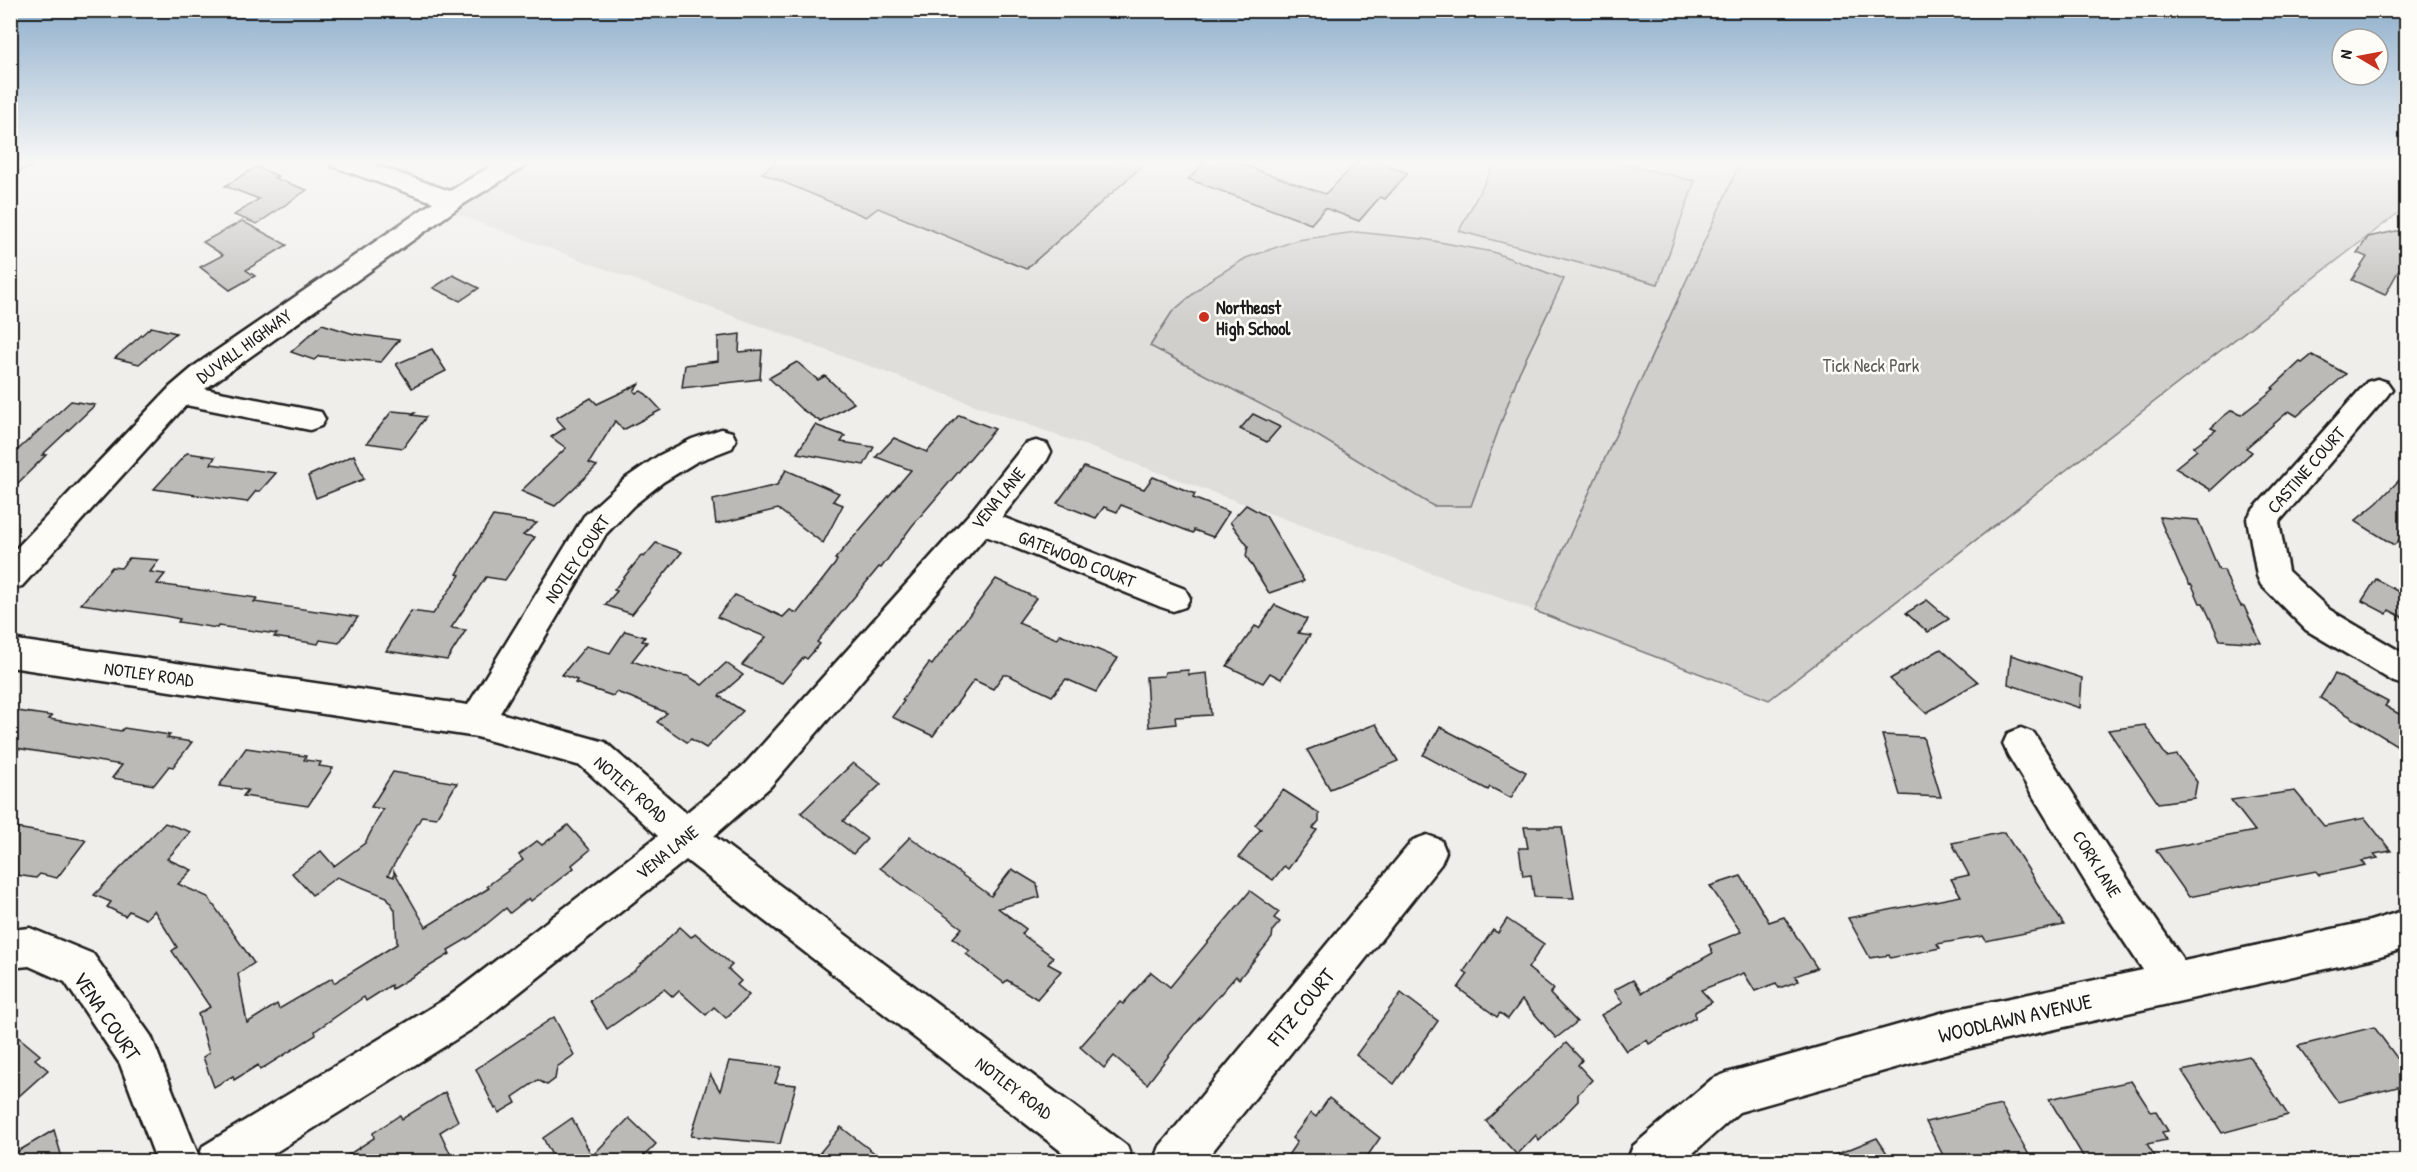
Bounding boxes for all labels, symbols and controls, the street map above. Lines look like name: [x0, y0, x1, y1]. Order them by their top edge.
north arrow: [2330, 27, 2390, 87]
text: N: [2334, 48, 2357, 60]
place label: Northeast High School: [1216, 295, 1291, 342]
street label: DUVALL HIGHWAY: [191, 303, 297, 389]
marker: Northeast High School: [1197, 310, 1211, 324]
park label: Tick Neck Park: [1823, 353, 1920, 378]
street label: CASTINE COURT: [2261, 421, 2351, 519]
street label: VENA LANE: [965, 462, 1031, 534]
street label: NOTLEY COURT: [538, 510, 616, 608]
street label: GATEWOOD COURT: [1015, 524, 1140, 594]
street label: NOTLEY ROAD: [103, 655, 196, 693]
street label: NOTLEY ROAD: [589, 750, 674, 828]
street label: VENA LANE: [631, 819, 703, 885]
street label: CORK LANE: [2067, 826, 2127, 902]
street label: FITZ COURT: [1260, 961, 1342, 1053]
street label: VENA COURT: [67, 966, 148, 1067]
street label: WOODLAWN AVENUE: [1935, 986, 2095, 1050]
street label: NOTLEY ROAD: [970, 1051, 1058, 1125]

